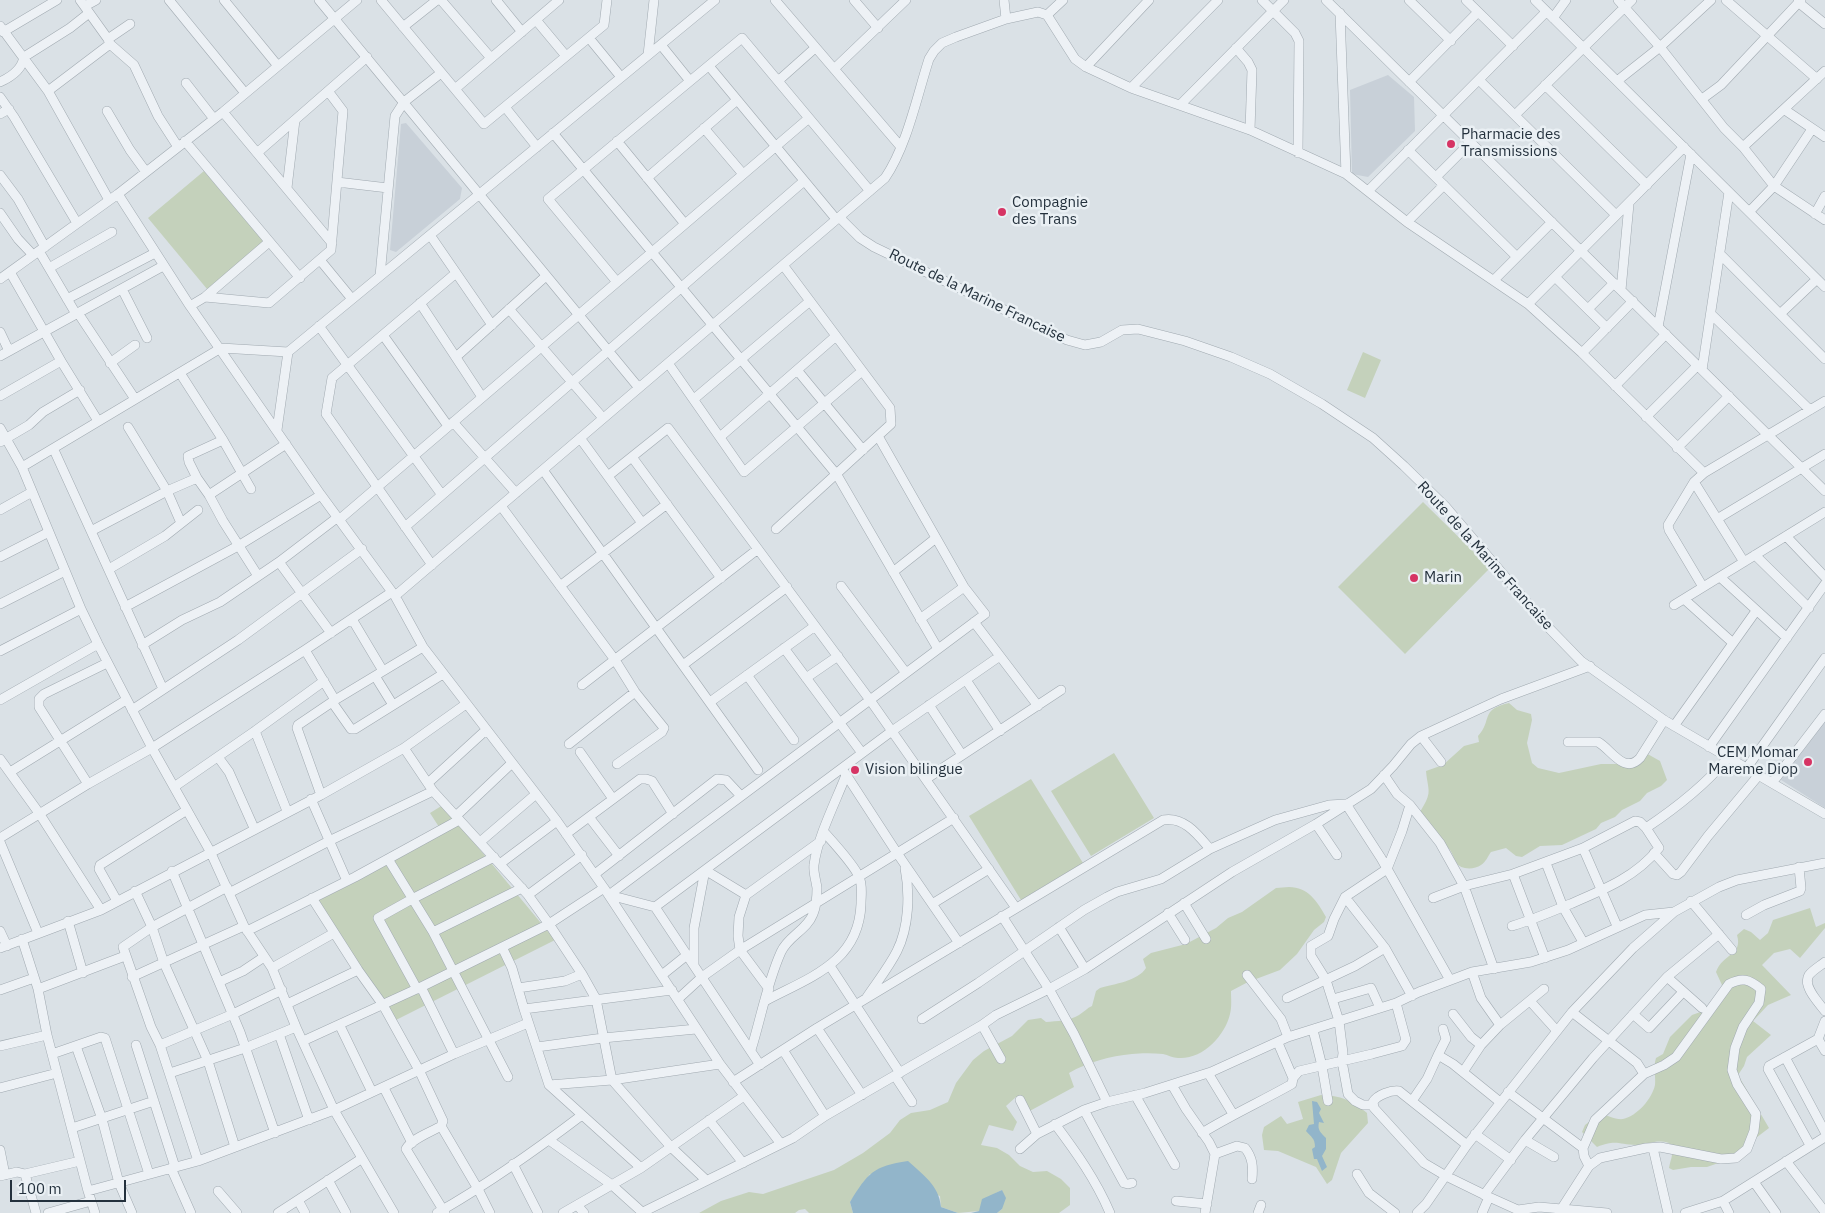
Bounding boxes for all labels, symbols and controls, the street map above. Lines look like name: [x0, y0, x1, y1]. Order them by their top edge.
place label: Pharmacie des Transmissions: [1461, 126, 1561, 161]
marker: Pharmacie des Transmissions: [1445, 138, 1457, 150]
place label: Compagnie des Trans: [1012, 194, 1088, 229]
marker: Compagnie des Trans: [996, 206, 1008, 218]
street label: Route de la Marine Francaise: [886, 245, 1068, 347]
street label: Route de la Marine Francaise: [1413, 478, 1557, 634]
place label: Marin: [1424, 569, 1462, 587]
marker: Marin: [1408, 572, 1420, 584]
place label: CEM Momar Mareme Diop: [1708, 744, 1798, 779]
marker: CEM Momar Mareme Diop: [1802, 756, 1814, 768]
place label: Vision bilingue: [865, 761, 963, 779]
marker: Vision bilingue: [849, 764, 861, 776]
scale bar: [12, 1170, 129, 1202]
text: 100 m: [18, 1179, 62, 1198]

